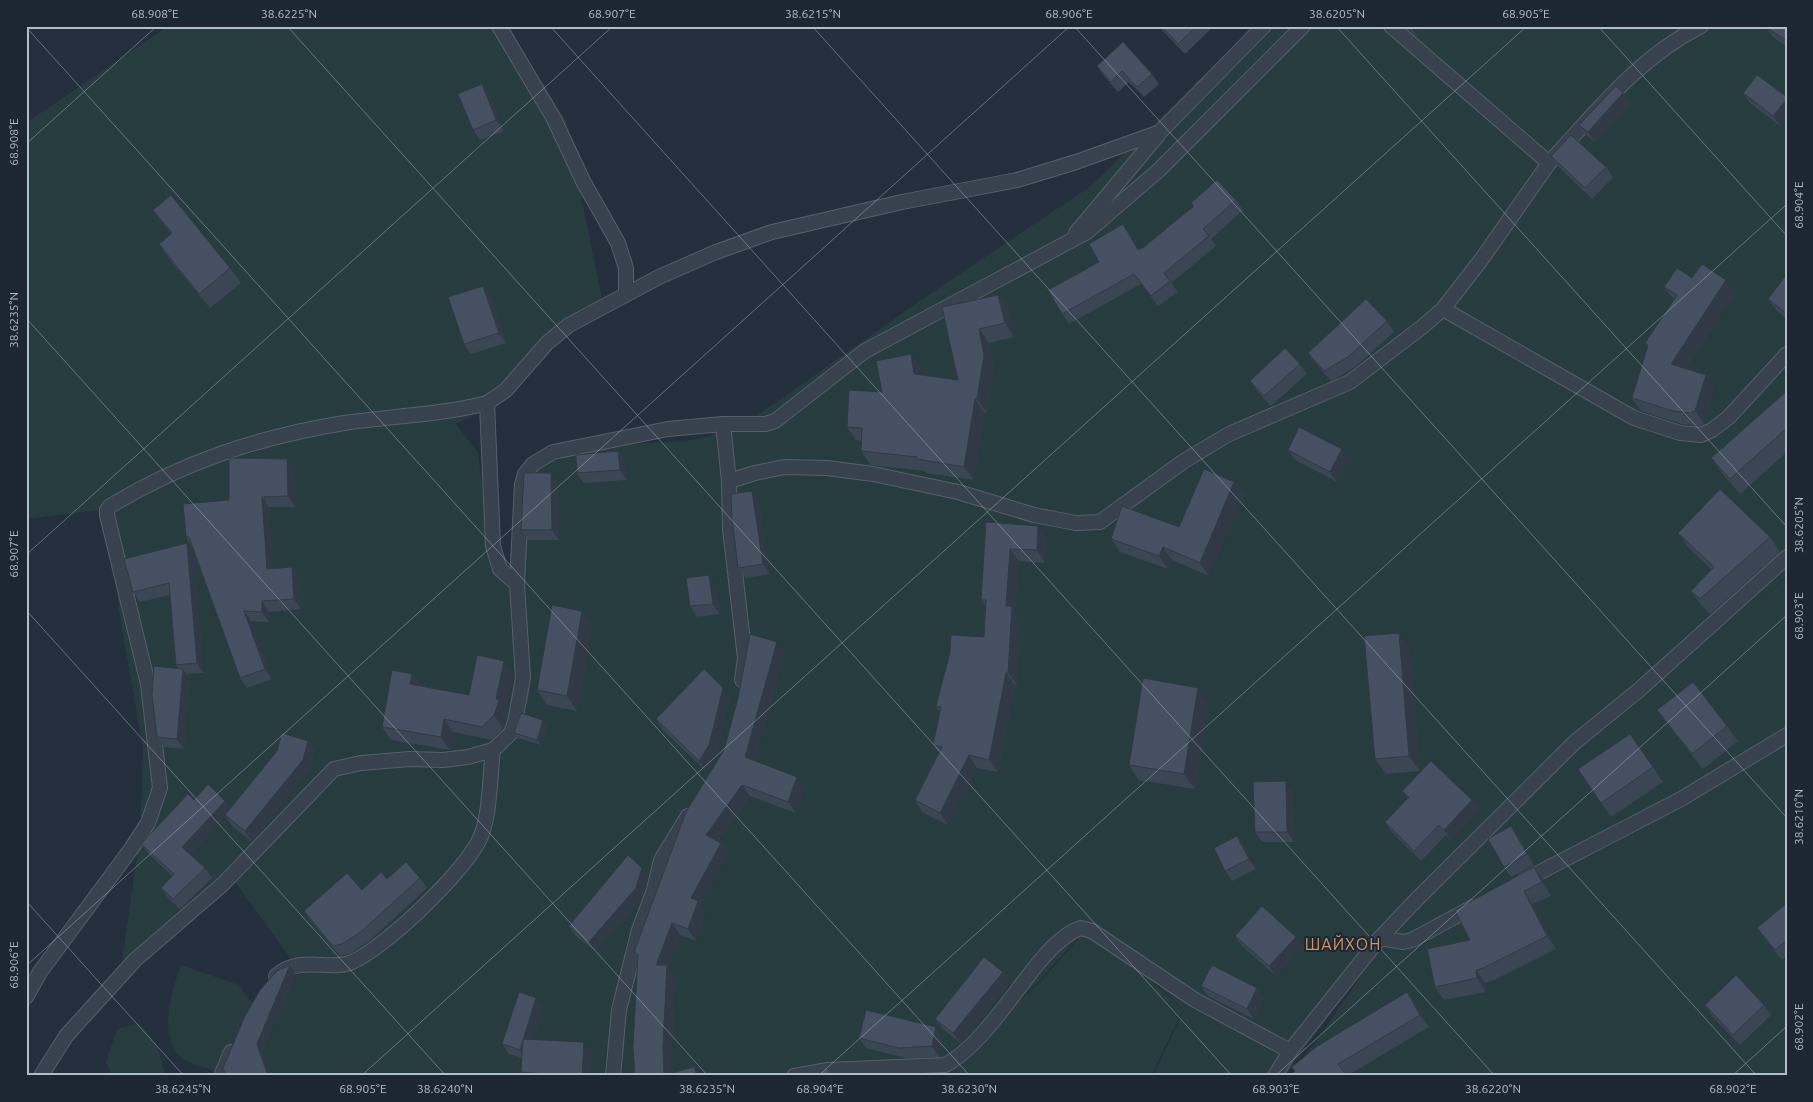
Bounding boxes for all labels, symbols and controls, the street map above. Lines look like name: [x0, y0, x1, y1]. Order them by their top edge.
text: 68.908°E: [131, 7, 179, 20]
text: 38.6225°N: [261, 7, 317, 20]
text: 68.907°E: [588, 7, 636, 20]
text: 38.6215°N: [785, 7, 841, 20]
text: 68.906°E: [1045, 7, 1093, 20]
text: 38.6205°N: [1309, 7, 1365, 20]
text: 68.905°E: [1502, 7, 1550, 20]
text: 68.908°E: [7, 118, 20, 166]
text: 68.904°E: [1792, 181, 1805, 229]
text: 38.6235°N: [7, 292, 20, 348]
text: 38.6205°N: [1792, 497, 1805, 553]
text: 68.907°E: [7, 530, 20, 578]
text: 68.903°E: [1792, 592, 1805, 640]
text: 38.6210°N: [1792, 789, 1805, 845]
district label: ШАЙХОН: [1305, 934, 1381, 953]
text: 68.906°E: [7, 941, 20, 989]
text: 68.902°E: [1792, 1003, 1805, 1051]
text: 38.6245°N: [155, 1082, 211, 1095]
text: 68.905°E: [339, 1082, 387, 1095]
text: 38.6240°N: [417, 1082, 473, 1095]
text: 38.6235°N: [679, 1082, 735, 1095]
text: 68.904°E: [796, 1082, 844, 1095]
text: 38.6230°N: [941, 1082, 997, 1095]
text: 68.903°E: [1252, 1082, 1300, 1095]
text: 38.6220°N: [1465, 1082, 1521, 1095]
text: 68.902°E: [1709, 1082, 1757, 1095]

